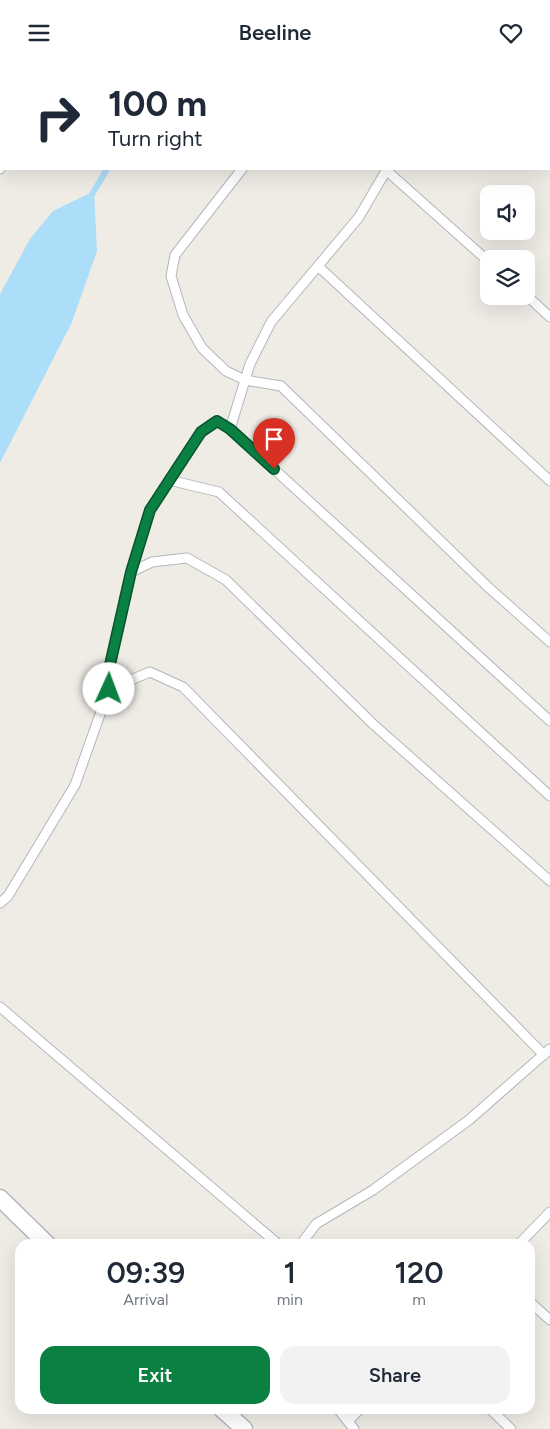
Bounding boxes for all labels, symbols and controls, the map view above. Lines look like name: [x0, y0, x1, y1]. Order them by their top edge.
icon: menu: [25, 19, 53, 47]
text: Beeline: [239, 19, 311, 46]
icon: heart: [497, 19, 525, 47]
text: 100 m: [108, 83, 207, 125]
icon: right: [25, 85, 90, 150]
text: Turn right: [108, 125, 203, 152]
map controls: [480, 185, 535, 305]
button: sound: [480, 185, 535, 240]
button: layers: [480, 250, 535, 305]
pin: [253, 418, 295, 469]
icon: arrive: [260, 425, 288, 453]
position arrow: [82, 662, 134, 714]
text: 09:39: [106, 1254, 185, 1291]
text: 1: [284, 1254, 296, 1291]
text: 120: [394, 1254, 444, 1291]
text: Arrival: [123, 1290, 168, 1309]
text: min: [277, 1290, 303, 1309]
text: m: [412, 1290, 426, 1309]
button: Exit: [40, 1346, 270, 1404]
button: Share: [280, 1346, 510, 1404]

